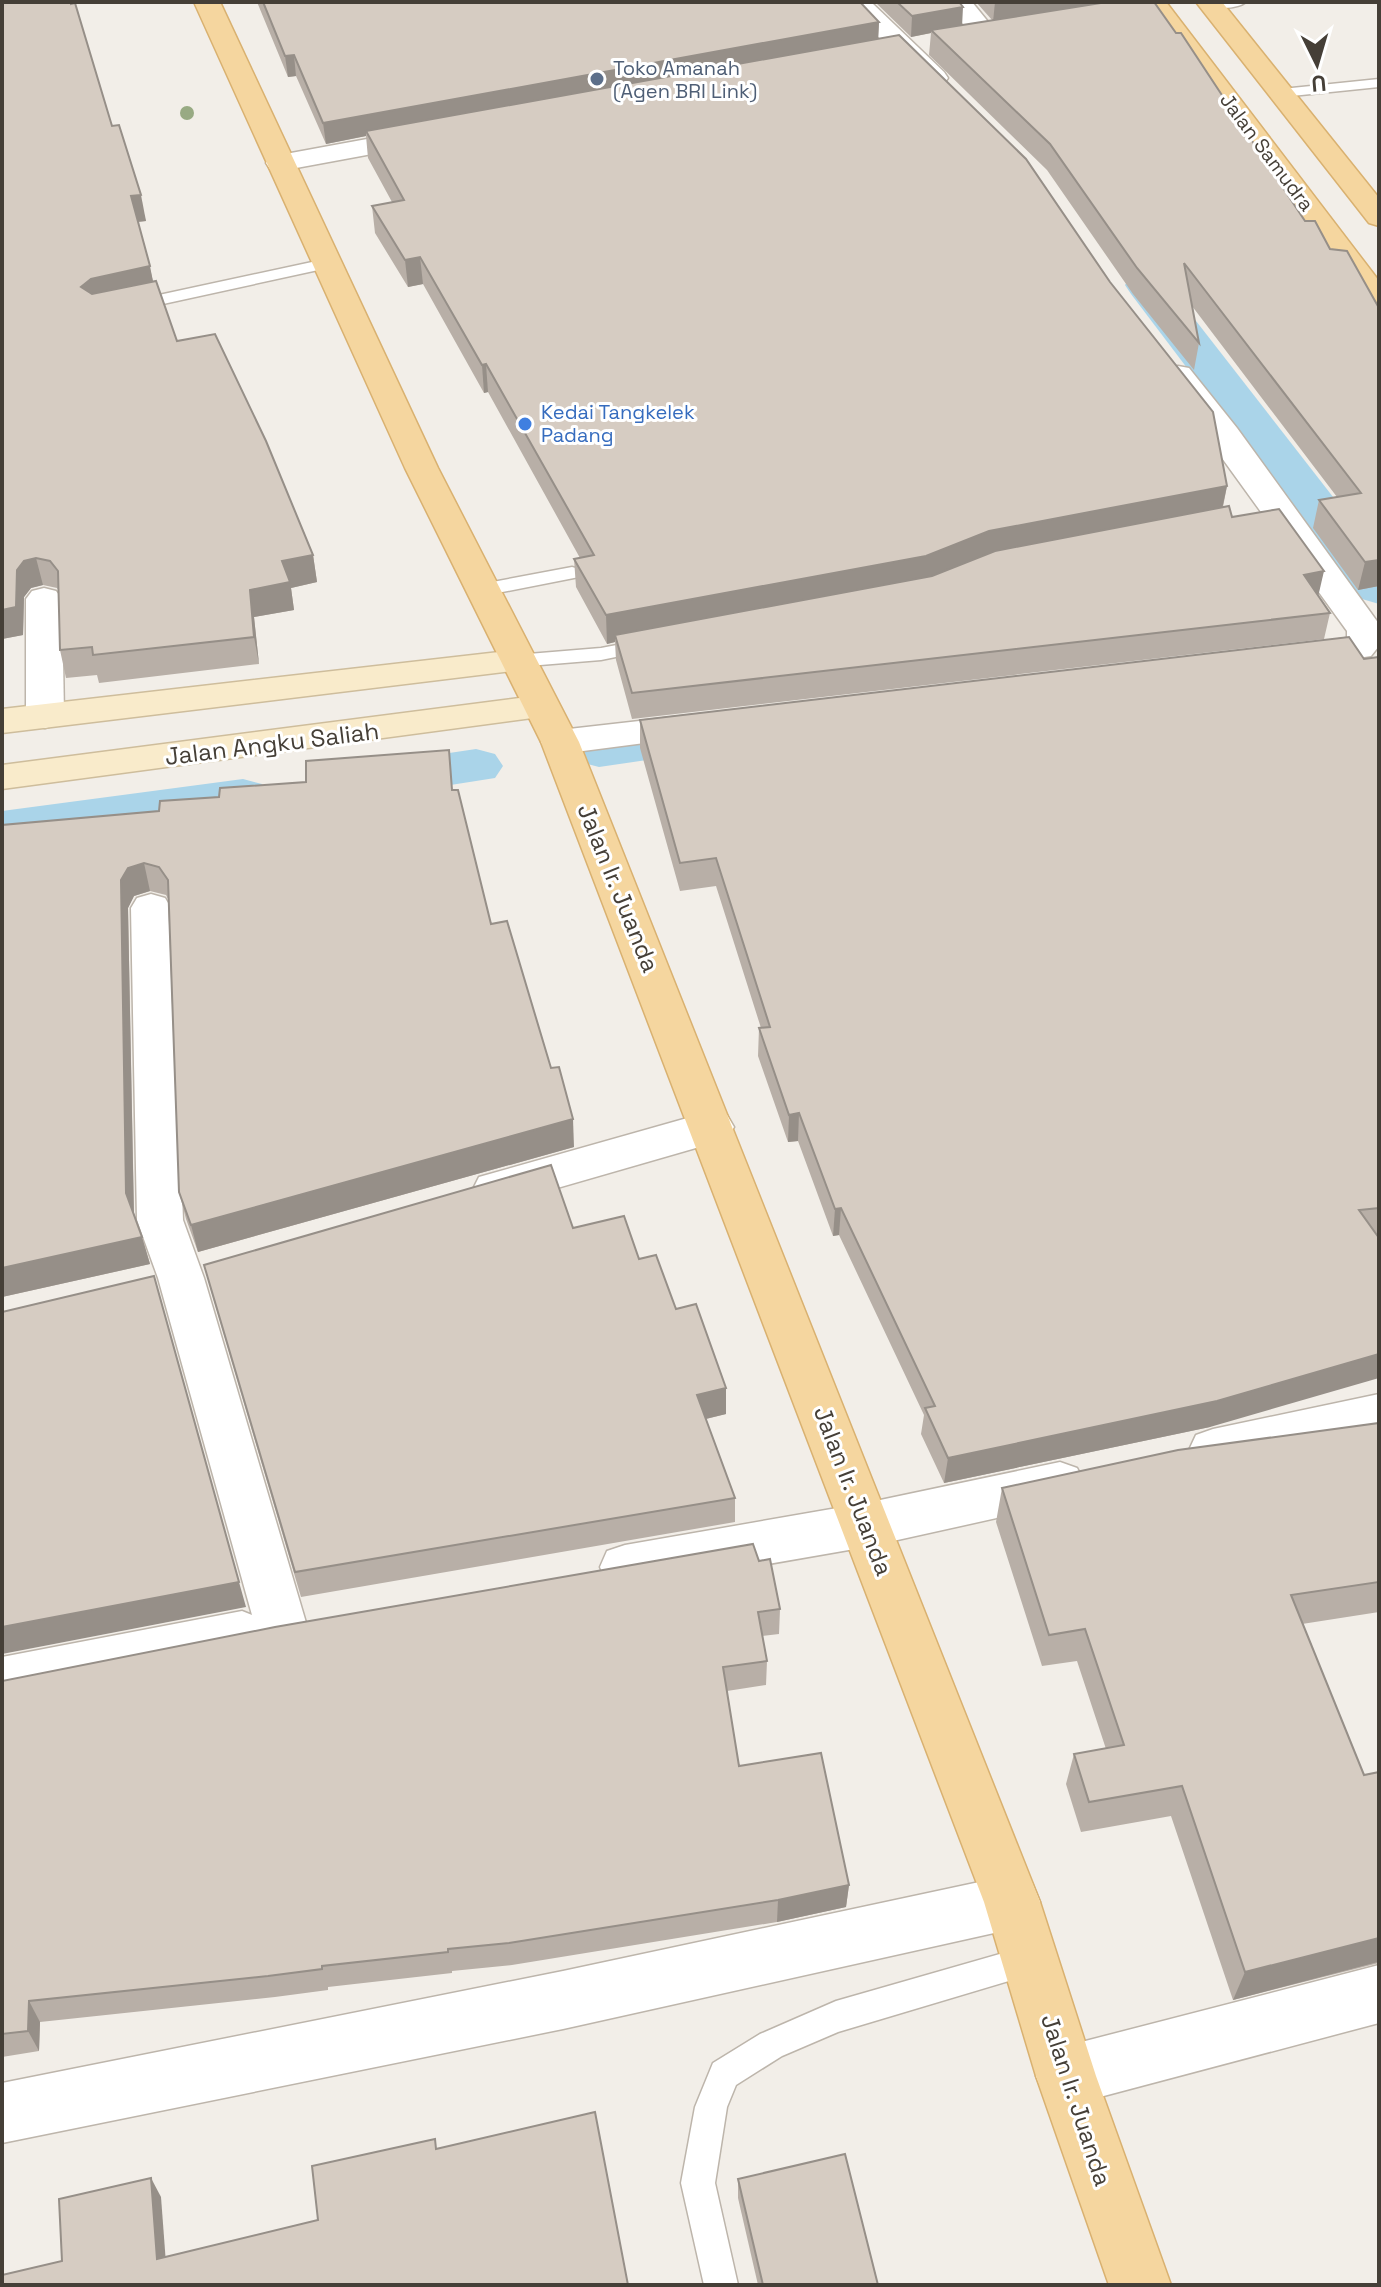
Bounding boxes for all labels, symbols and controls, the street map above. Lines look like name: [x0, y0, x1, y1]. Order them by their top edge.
north arrow: [1277, 24, 1357, 104]
place label: Toko Amanah (Agen BRI Link): [613, 55, 757, 104]
text: U: [1310, 69, 1327, 99]
marker: Toko Amanah (Agen BRI Link): [588, 70, 606, 88]
street label: Jalan Samudra: [1214, 88, 1320, 216]
place label: Kedai Tangkelek Padang: [541, 399, 695, 448]
marker: Kedai Tangkelek Padang: [516, 415, 534, 433]
street label: Jalan Angku Saliah: [163, 715, 381, 772]
street label: Jalan Ir. Juanda: [571, 799, 666, 977]
street label: Jalan Ir. Juanda: [807, 1402, 900, 1580]
street label: Jalan Ir. Juanda: [1034, 2010, 1119, 2190]

